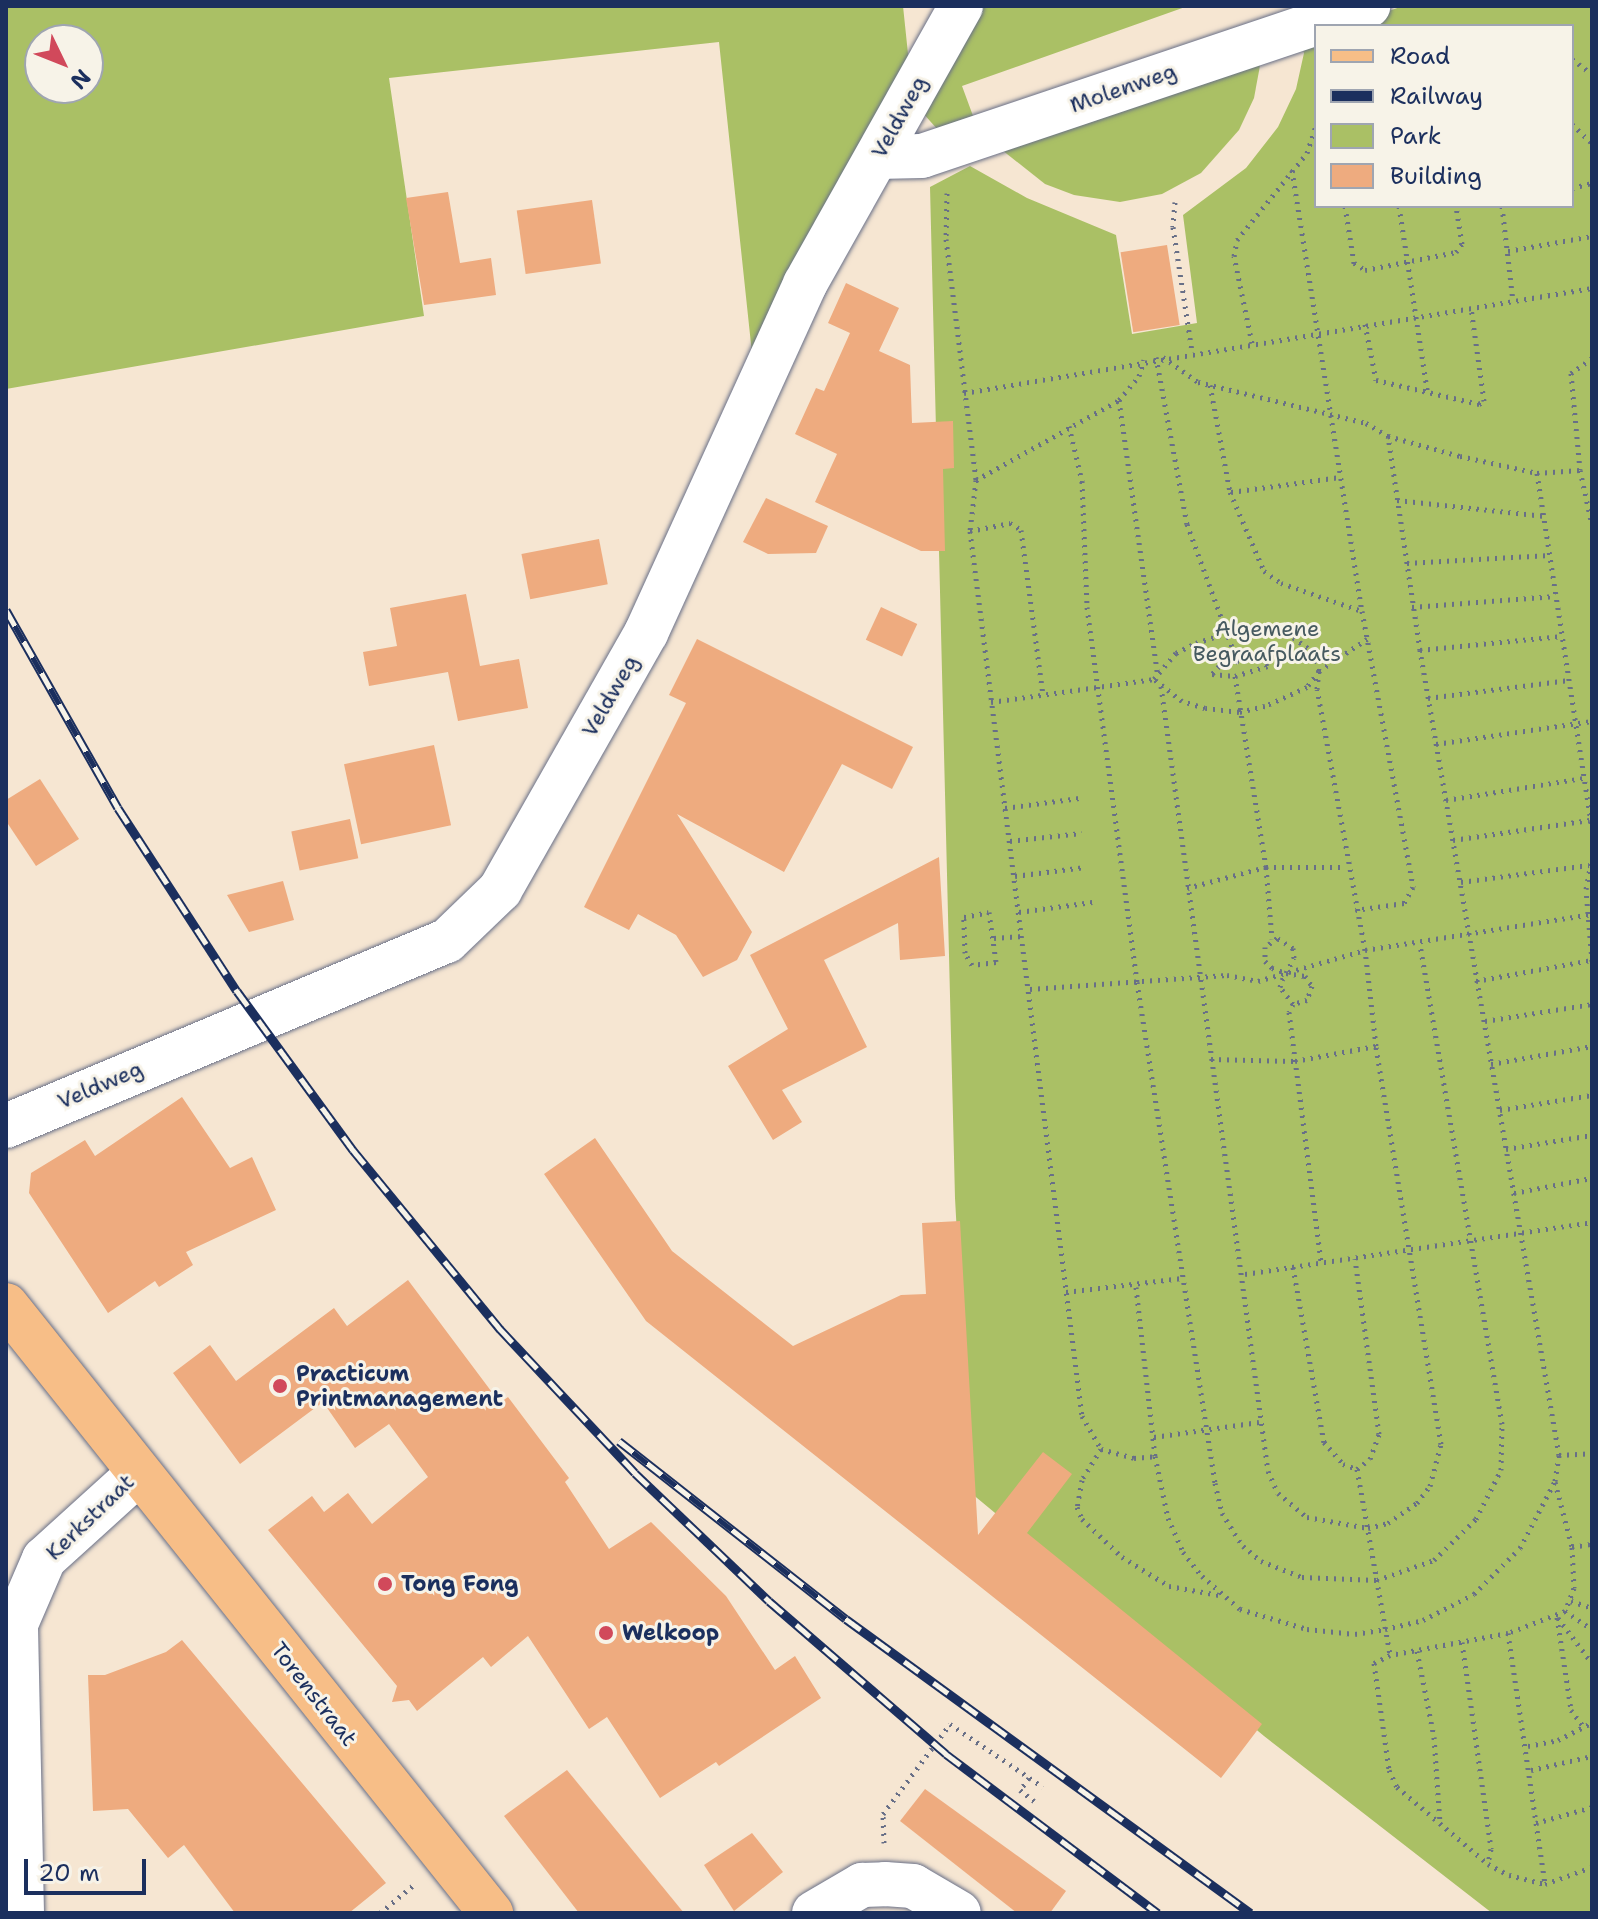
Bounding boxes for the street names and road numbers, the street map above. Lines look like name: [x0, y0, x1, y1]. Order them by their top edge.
street label: Molenweg: [1066, 58, 1180, 118]
street label: Veldweg: [866, 71, 932, 163]
street label: Veldweg: [576, 650, 644, 742]
street label: Veldweg: [53, 1055, 147, 1115]
street label: Kerkstraat: [40, 1468, 140, 1566]
street label: Torenstraat: [265, 1637, 363, 1751]

